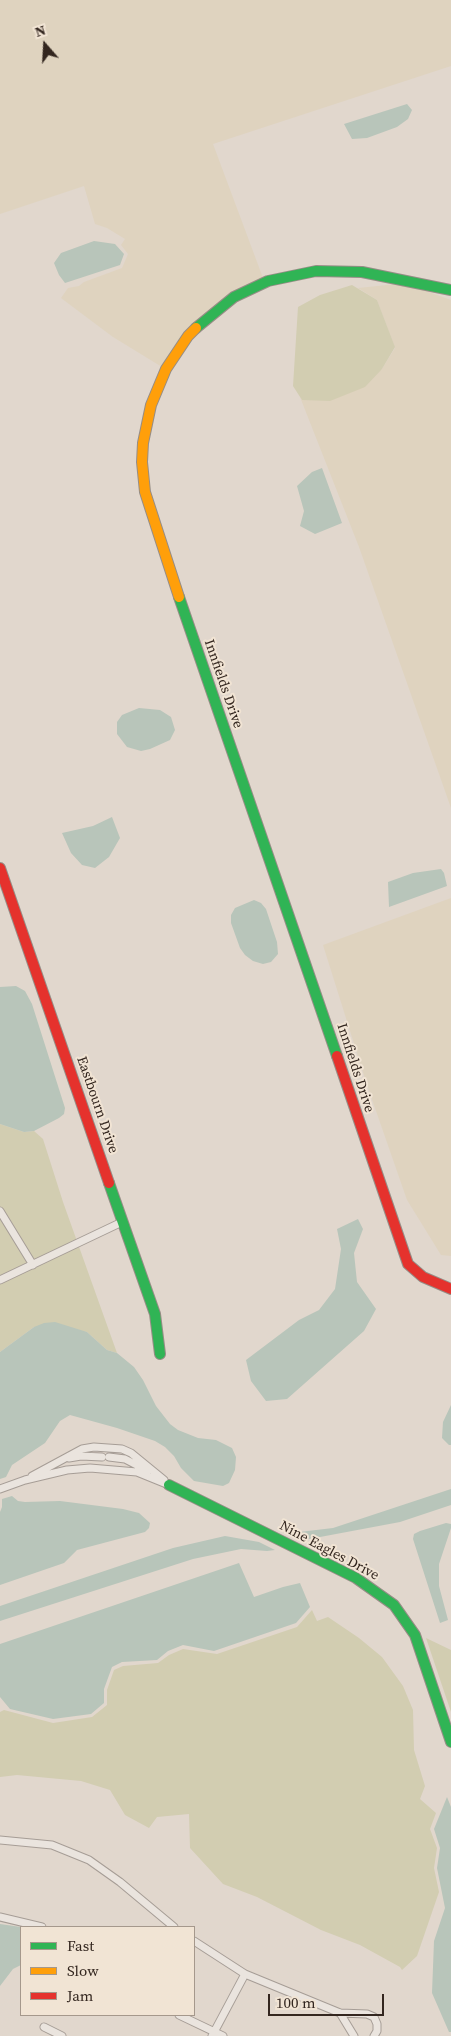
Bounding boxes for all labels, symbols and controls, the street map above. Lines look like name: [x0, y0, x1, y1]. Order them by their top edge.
north arrow: [20, 20, 70, 70]
text: N: [32, 20, 48, 42]
street label: Innfields Drive: [200, 637, 246, 731]
street label: Innfields Drive: [333, 1021, 377, 1115]
street label: Eastbourn Drive: [73, 1054, 121, 1156]
street label: Nine Eagles Drive: [276, 1518, 382, 1584]
legend: [20, 1926, 195, 2016]
text: Fast: [67, 1935, 94, 1956]
text: Slow: [67, 1960, 99, 1981]
scale bar: [271, 1984, 387, 2016]
text: Jam: [67, 1985, 93, 2006]
text: 100 m: [276, 1992, 316, 2013]

